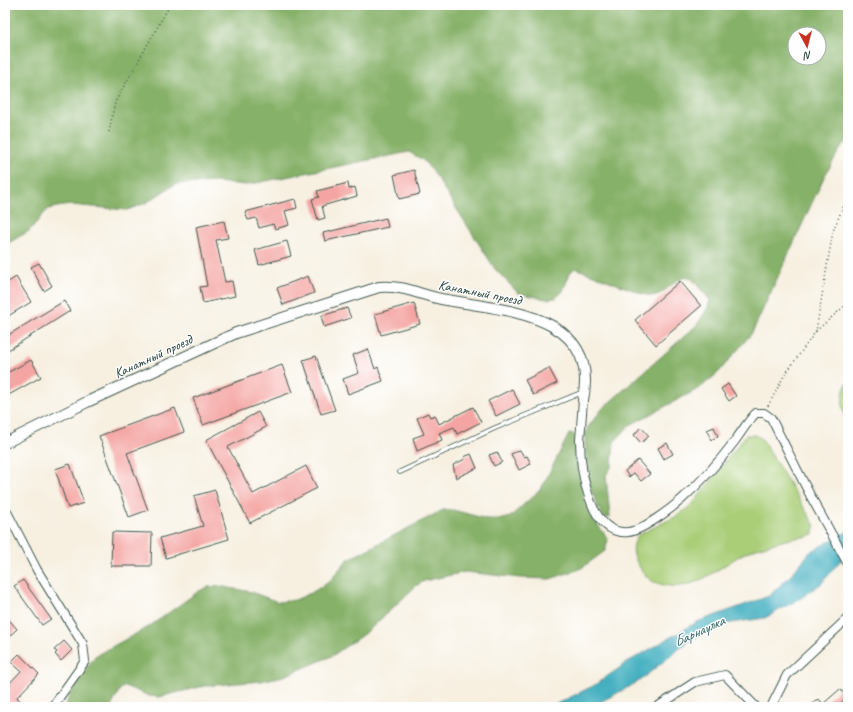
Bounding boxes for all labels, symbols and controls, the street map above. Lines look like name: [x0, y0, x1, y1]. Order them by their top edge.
north arrow: [787, 26, 827, 66]
text: N: [802, 49, 812, 64]
street label: Канатный проезд: [437, 276, 525, 309]
street label: Канатный проезд: [112, 330, 197, 382]
water label: Барнаулка: [671, 611, 729, 651]

